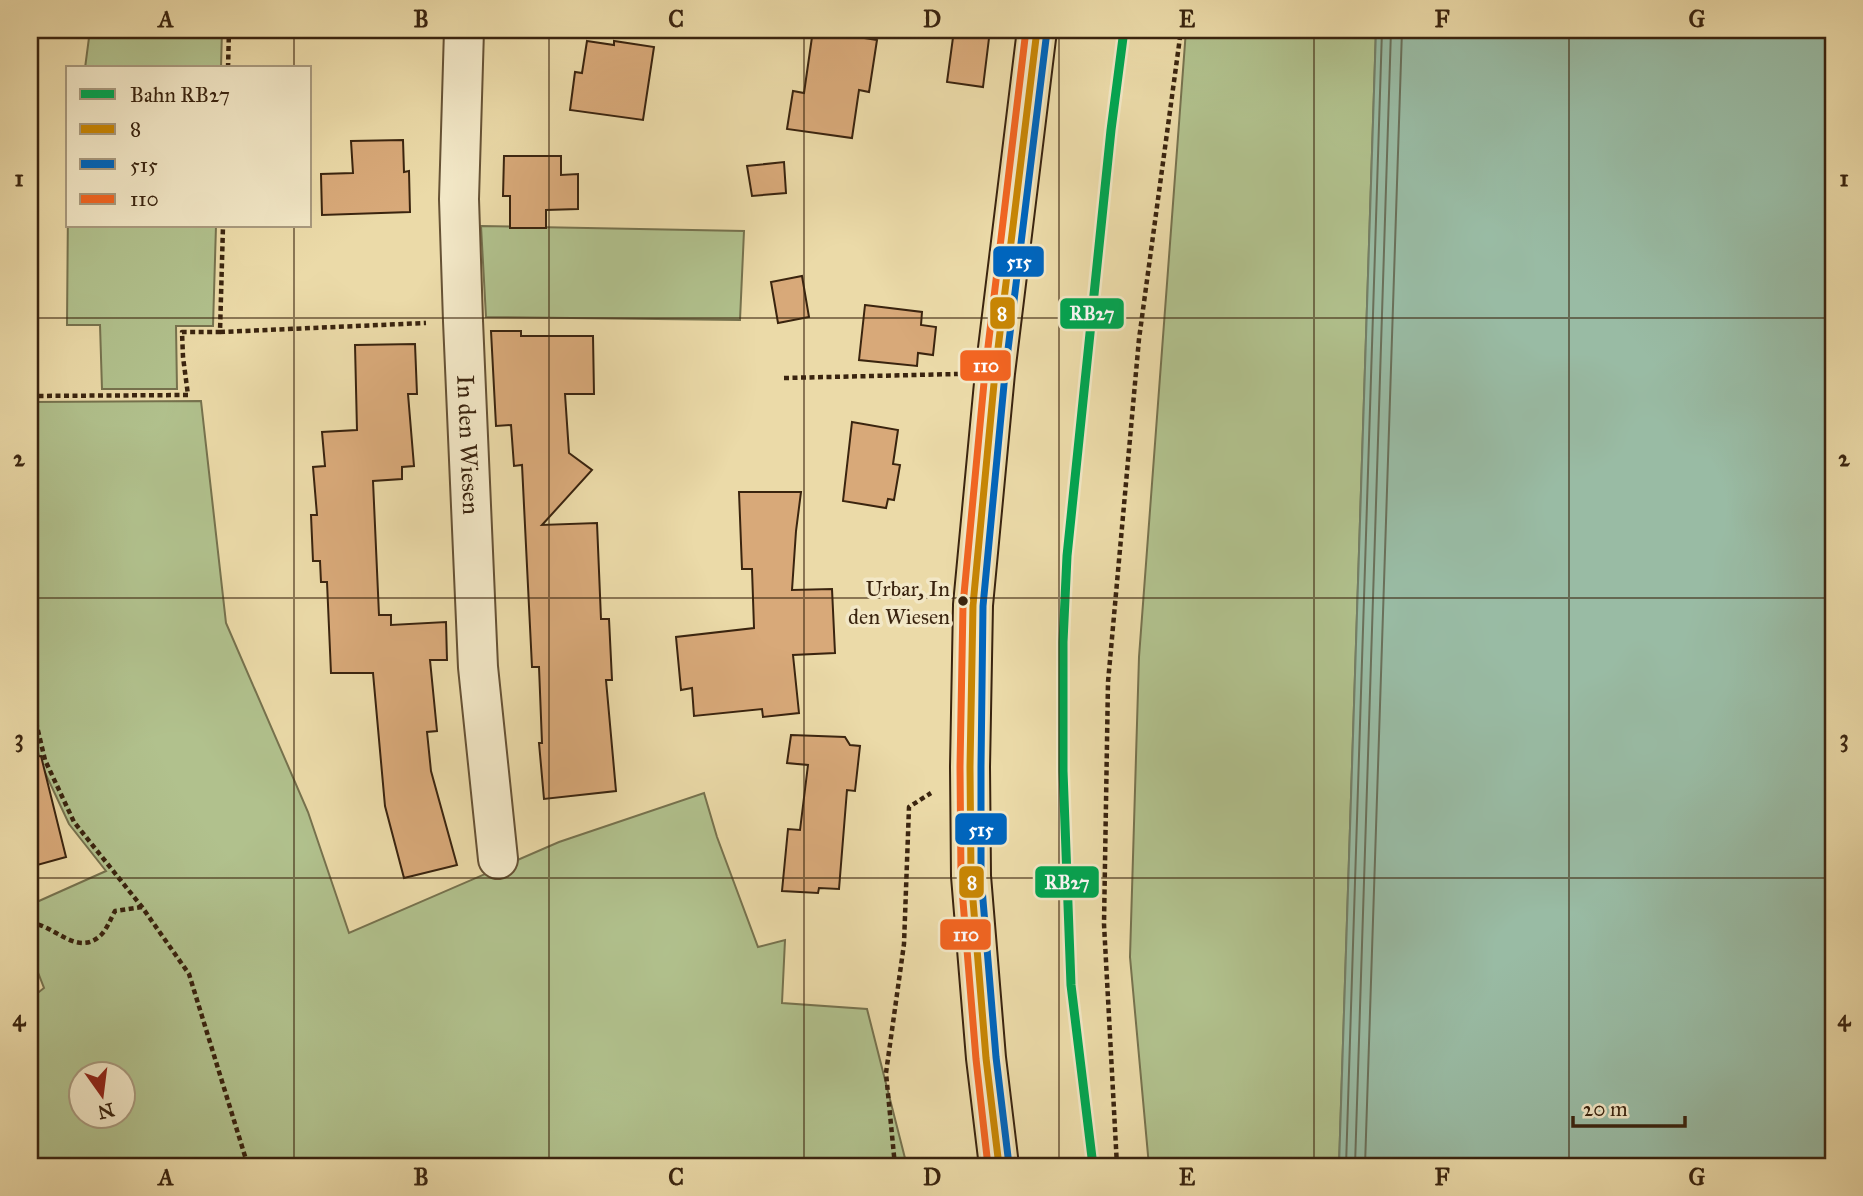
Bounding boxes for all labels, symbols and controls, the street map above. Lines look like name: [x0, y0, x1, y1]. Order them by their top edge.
text: A: [156, 5, 174, 33]
text: B: [413, 5, 429, 33]
text: C: [668, 5, 684, 33]
text: D: [923, 5, 941, 33]
text: E: [1179, 5, 1196, 33]
text: F: [1434, 5, 1450, 33]
text: G: [1689, 5, 1706, 33]
legend: [66, 66, 312, 228]
text: Bahn RB27: [130, 82, 230, 108]
text: 8: [130, 116, 141, 142]
text: 515: [130, 152, 158, 178]
text: 1: [14, 164, 24, 192]
text: 1: [1839, 164, 1849, 192]
text: 110: [130, 186, 159, 212]
line badge: 515: [992, 245, 1045, 278]
text: 515: [1006, 250, 1032, 273]
line badge: 8: [989, 296, 1016, 330]
line badge: RB27: [1059, 297, 1125, 330]
text: 8: [997, 302, 1007, 325]
text: RB27: [1070, 302, 1114, 325]
line badge: 110: [959, 349, 1012, 382]
text: 110: [973, 354, 999, 377]
street label: In den Wiesen: [450, 374, 486, 515]
text: 2: [13, 444, 25, 472]
text: 2: [1838, 444, 1850, 472]
place label: Urbar, In den Wiesen: [848, 575, 950, 630]
marker: Urbar, In den Wiesen: [956, 594, 970, 608]
text: 3: [14, 724, 24, 753]
text: 3: [1839, 724, 1849, 753]
line badge: 515: [954, 812, 1008, 846]
text: 515: [968, 818, 994, 841]
line badge: 8: [958, 865, 985, 899]
line badge: RB27: [1034, 865, 1100, 899]
text: 8: [967, 871, 977, 894]
text: RB27: [1045, 871, 1089, 894]
line badge: 110: [939, 918, 992, 951]
text: 110: [953, 923, 979, 946]
text: 4: [13, 1004, 27, 1032]
text: 4: [1838, 1004, 1852, 1032]
north arrow: [66, 1060, 136, 1130]
scale bar: [1573, 1084, 1685, 1128]
text: 20 m: [1583, 1096, 1628, 1122]
text: N: [95, 1098, 117, 1124]
text: A: [156, 1163, 174, 1191]
text: B: [413, 1163, 429, 1191]
text: C: [668, 1163, 684, 1191]
text: D: [923, 1163, 941, 1191]
text: E: [1179, 1163, 1196, 1191]
text: F: [1434, 1163, 1450, 1191]
text: G: [1689, 1163, 1706, 1191]

